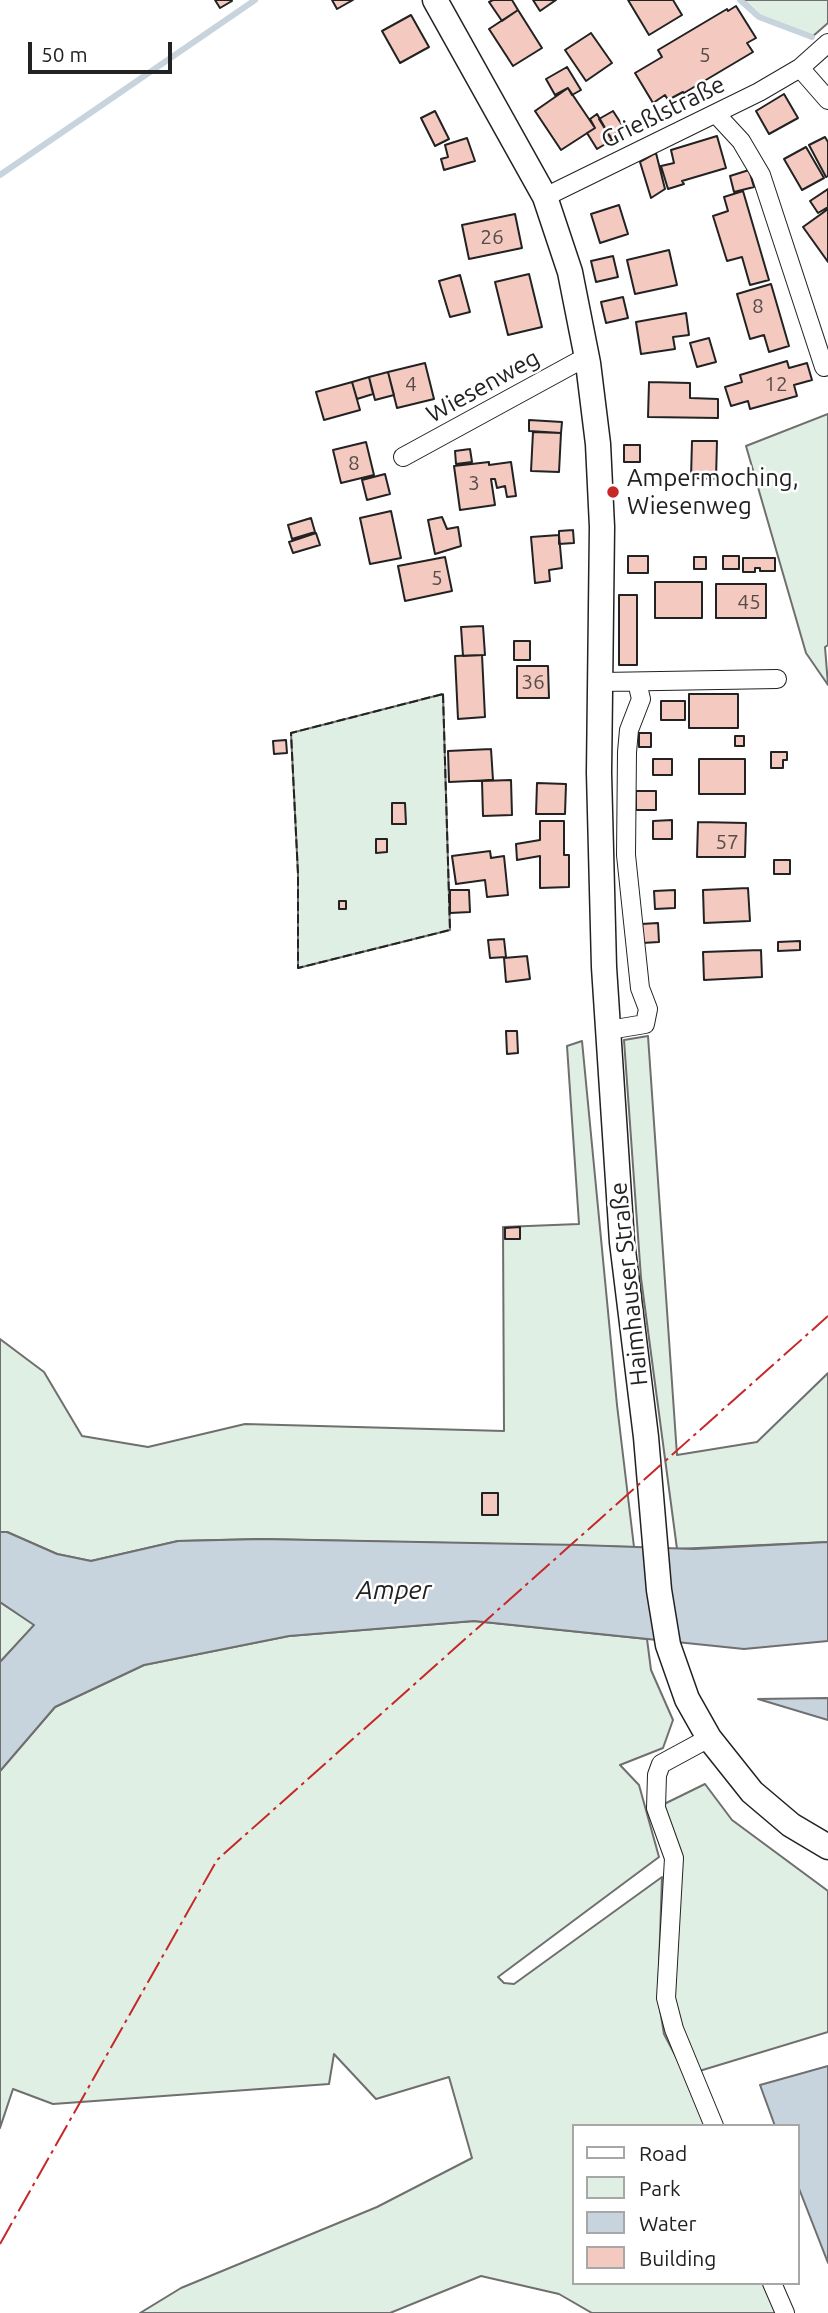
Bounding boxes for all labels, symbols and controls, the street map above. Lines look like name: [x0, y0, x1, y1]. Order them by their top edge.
scale bar: [32, 28, 175, 72]
text: 50 m: [41, 42, 88, 66]
house number: 5: [699, 42, 711, 68]
street label: Grießlstraße: [597, 70, 729, 154]
house number: 26: [480, 224, 504, 250]
house number: 8: [752, 293, 764, 319]
street label: Wiesenweg: [421, 343, 545, 429]
house number: 4: [405, 371, 417, 397]
house number: 12: [764, 371, 788, 397]
house number: 8: [348, 450, 360, 476]
place label: Ampermoching, Wiesenweg: [627, 464, 799, 520]
house number: 3: [468, 470, 480, 496]
marker: Ampermoching, Wiesenweg: [605, 484, 621, 500]
house number: 5: [431, 565, 443, 591]
house number: 45: [737, 589, 761, 615]
house number: 36: [521, 669, 545, 695]
house number: 57: [715, 829, 739, 855]
street label: Haimhauser Straße: [604, 1181, 654, 1387]
water label: Amper: [356, 1574, 432, 1606]
legend: [572, 2124, 800, 2285]
text: Road: [639, 2141, 687, 2165]
text: Park: [639, 2176, 681, 2200]
text: Water: [639, 2211, 697, 2235]
text: Building: [639, 2246, 716, 2270]

